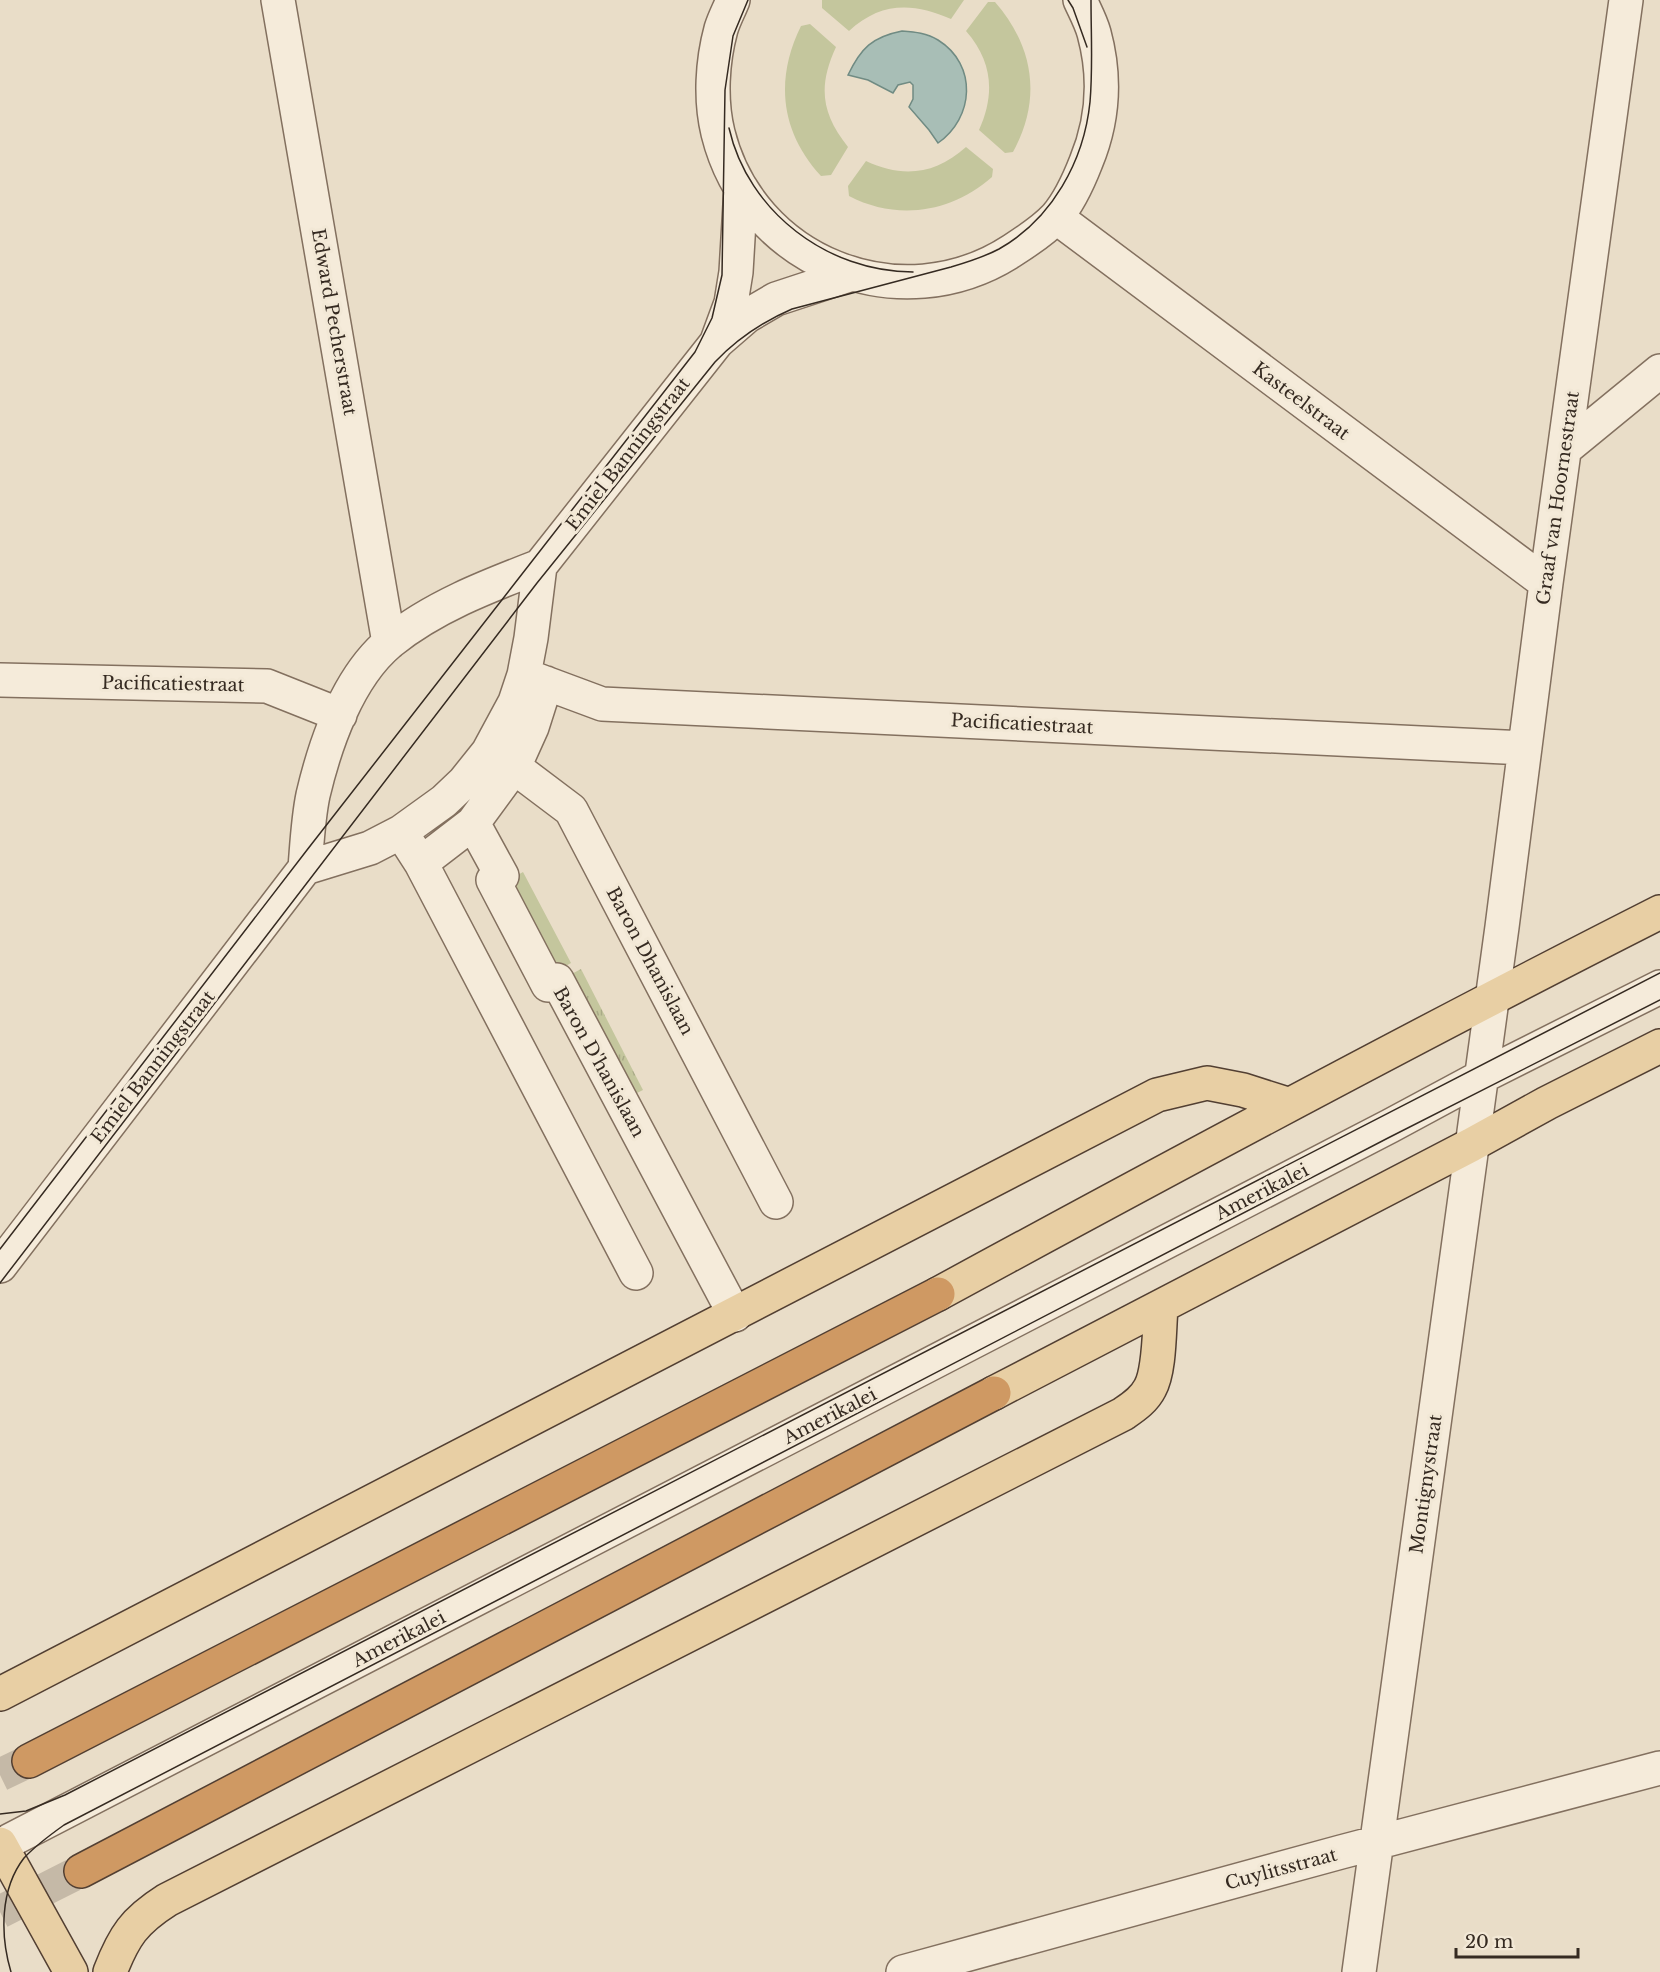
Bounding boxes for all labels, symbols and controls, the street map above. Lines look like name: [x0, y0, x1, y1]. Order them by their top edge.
street label: Edward Pecherstraat: [307, 227, 361, 417]
street label: Kasteelstraat: [1248, 357, 1354, 445]
street label: Emiel Banningstraat: [561, 373, 695, 535]
street label: Graaf van Hoornestraat: [1532, 389, 1584, 606]
street label: Pacificatiestraat: [101, 672, 245, 696]
street label: Pacificatiestraat: [950, 709, 1094, 739]
street label: Baron Dhanislaan: [602, 883, 698, 1039]
street label: Baron D'hanislaan: [549, 983, 649, 1141]
street label: Emiel Banningstraat: [86, 986, 220, 1148]
street label: Amerikalei: [1211, 1159, 1312, 1225]
street label: Amerikalei: [779, 1383, 880, 1449]
street label: Montignystraat: [1405, 1413, 1447, 1555]
street label: Amerikalei: [348, 1606, 449, 1672]
street label: Cuylitsstraat: [1223, 1843, 1340, 1895]
scale bar: [1456, 1921, 1578, 1959]
text: 20 m: [1465, 1931, 1513, 1953]

